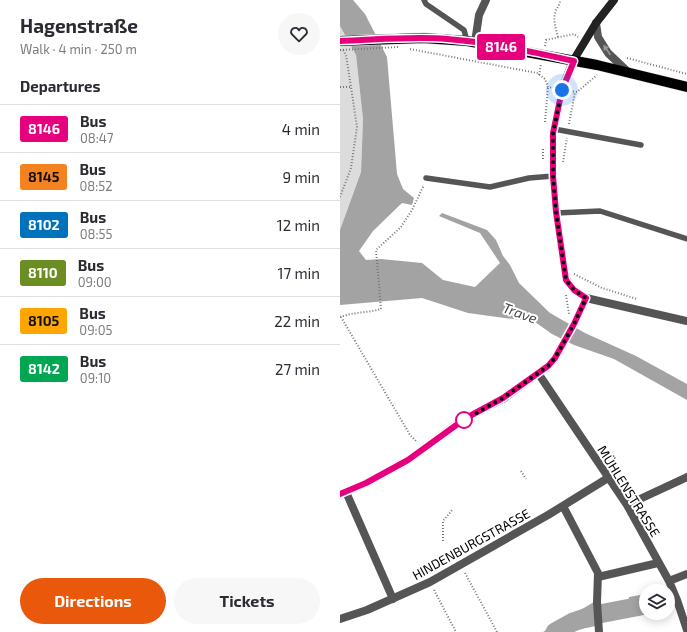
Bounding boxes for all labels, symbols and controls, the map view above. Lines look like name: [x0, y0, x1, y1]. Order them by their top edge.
button: heart: [278, 13, 320, 55]
text: Hagenstraße: [20, 14, 138, 37]
line badge: 8146: [473, 34, 529, 60]
text: 8146: [485, 38, 517, 55]
text: Walk · 4 min · 250 m: [20, 41, 137, 57]
one-way arrow: [603, 45, 611, 56]
text: Departures: [20, 77, 100, 95]
your location: [552, 80, 572, 100]
text: Bus: [80, 112, 106, 130]
text: 8146: [28, 120, 60, 137]
text: 4 min: [282, 120, 320, 138]
text: 08:47: [80, 130, 113, 146]
text: Bus: [79, 160, 106, 178]
text: 8145: [28, 168, 59, 185]
text: 9 min: [282, 168, 320, 186]
text: 08:52: [79, 178, 113, 194]
text: Bus: [80, 208, 106, 226]
text: 8102: [28, 216, 60, 233]
text: 12 min: [277, 216, 320, 234]
text: 08:55: [80, 226, 112, 242]
text: Bus: [78, 256, 104, 274]
text: 8110: [28, 264, 58, 281]
text: 17 min: [277, 264, 320, 282]
text: 09:00: [78, 274, 112, 290]
water label: Trave: [501, 298, 540, 327]
text: Bus: [79, 304, 106, 322]
text: 8105: [28, 312, 59, 329]
text: 22 min: [274, 312, 320, 330]
text: 09:05: [79, 322, 113, 338]
text: Bus: [80, 352, 106, 370]
text: 8142: [28, 360, 60, 377]
text: 27 min: [275, 360, 320, 378]
text: 09:10: [80, 370, 111, 386]
unlabelled marker: [455, 411, 473, 429]
street label: MÜHLENSTRASSE: [594, 442, 664, 540]
street label: HINDENBURGSTRASSE: [409, 505, 533, 583]
button: Directions: [20, 578, 166, 624]
button: Tickets: [174, 578, 320, 624]
map controls: [639, 584, 675, 620]
button: layers: [639, 584, 675, 620]

